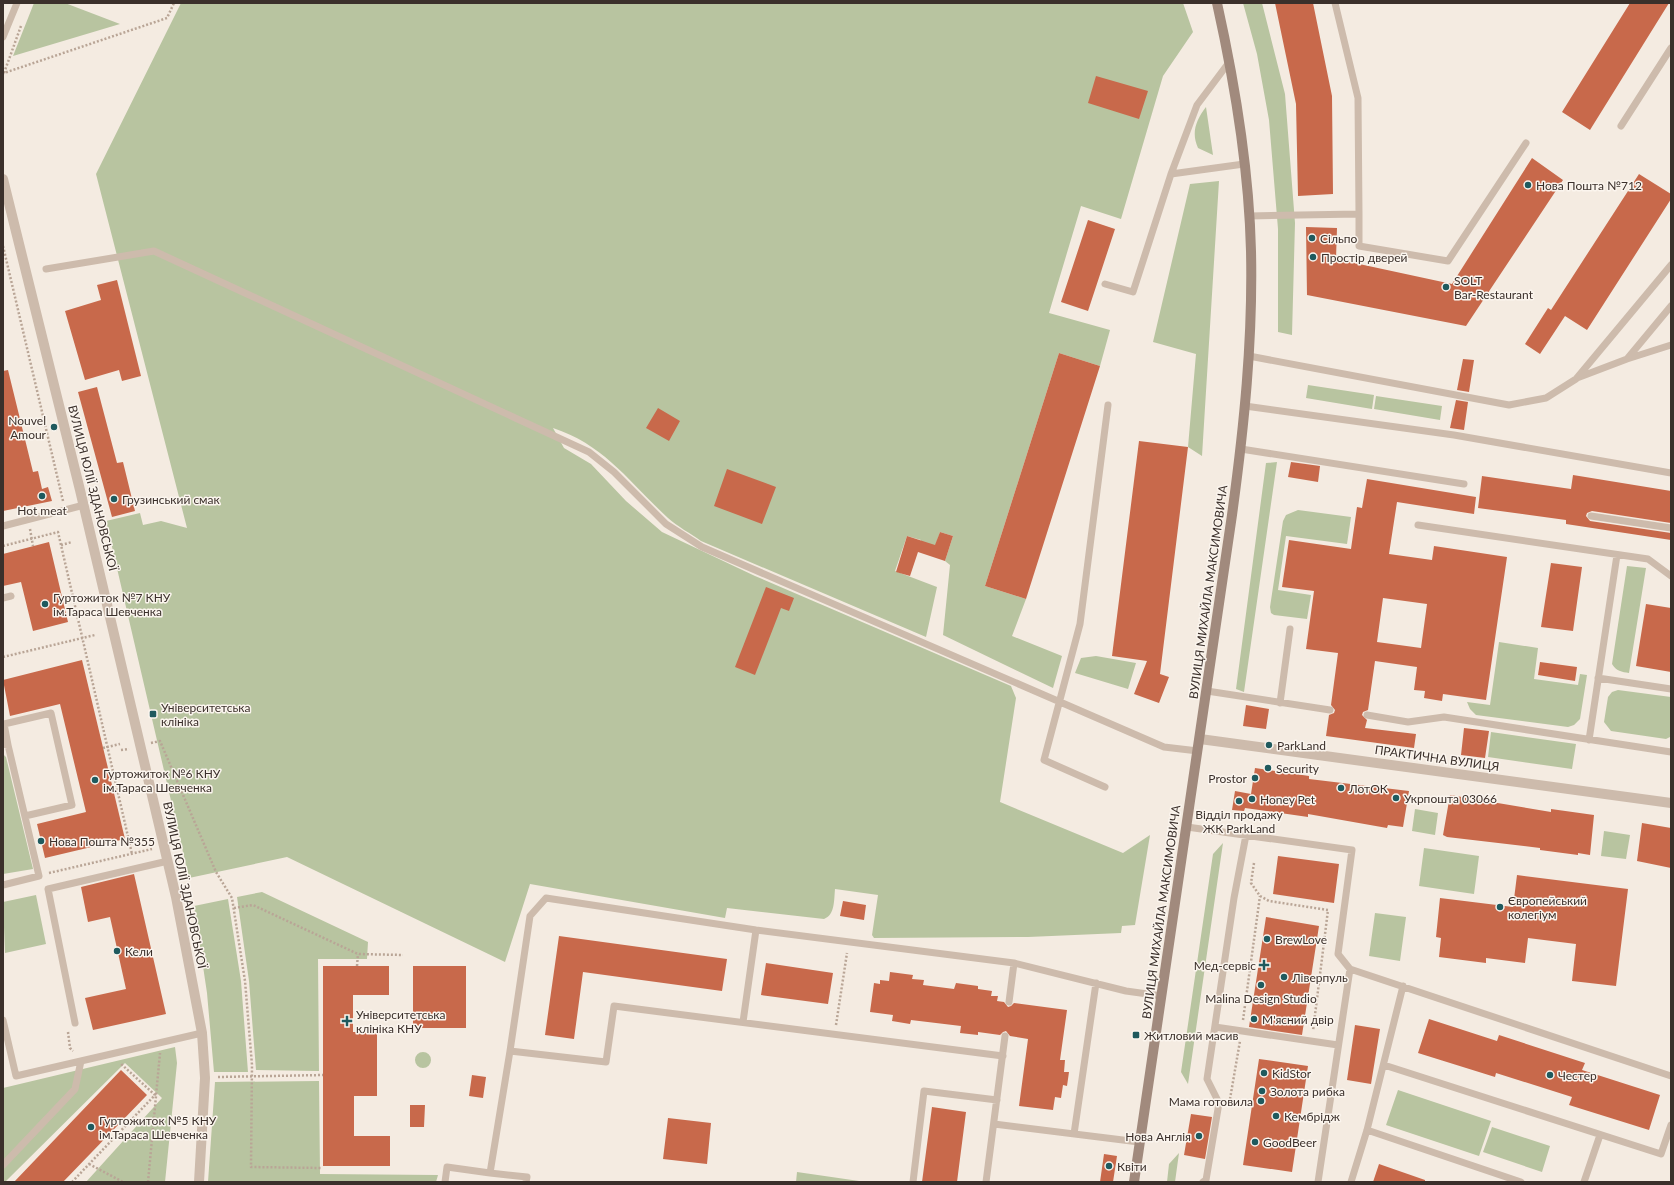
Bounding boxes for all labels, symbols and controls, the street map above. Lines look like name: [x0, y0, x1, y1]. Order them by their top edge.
place label: Нова Пошта №712: [1536, 178, 1642, 193]
marker: Нова Пошта №712: [1523, 180, 1533, 190]
place label: Сільпо: [1320, 231, 1357, 246]
marker: Сільпо: [1307, 233, 1317, 243]
place label: Простір дверей: [1321, 250, 1407, 265]
marker: Простір дверей: [1308, 252, 1318, 262]
place label: SOLT Bar-Restaurant: [1454, 273, 1534, 302]
marker: SOLT Bar-Restaurant: [1441, 282, 1451, 292]
street label: ВУЛИЦЯ ЮЛІЇ ЗДАНОВСЬКОЇ: [65, 404, 121, 573]
place label: Nouvel Amour: [8, 413, 47, 442]
marker: Nouvel Amour: [49, 422, 59, 432]
street label: ВУЛИЦЯ МИХАЙЛА МАКСИМОВИЧА: [1186, 483, 1231, 700]
marker: Hot meat: [37, 491, 47, 501]
place label: Грузинський смак: [122, 492, 221, 507]
marker: Грузинський смак: [109, 494, 119, 504]
place label: Hot meat: [17, 503, 67, 518]
place label: Гуртожиток №7 КНУ ім.Тараса Шевченка: [53, 590, 171, 619]
marker: Гуртожиток №7 КНУ ім.Тараса Шевченка: [40, 599, 50, 609]
place label: Університетська клініка: [161, 700, 251, 729]
marker: Університетська клініка: [148, 709, 158, 719]
place label: ParkLand: [1277, 738, 1326, 753]
marker: ParkLand: [1264, 740, 1274, 750]
street label: ПРАКТИЧНА ВУЛИЦЯ: [1374, 742, 1500, 774]
place label: Security: [1276, 761, 1320, 776]
marker: Security: [1263, 763, 1273, 773]
place label: Гуртожиток №6 КНУ ім.Тараса Шевченка: [103, 766, 221, 795]
place label: Prostor: [1208, 771, 1248, 786]
marker: Prostor: [1250, 773, 1260, 783]
marker: Гуртожиток №6 КНУ ім.Тараса Шевченка: [90, 775, 100, 785]
place label: ЛотОК: [1348, 781, 1388, 796]
marker: ЛотОК: [1336, 783, 1346, 793]
place label: Укрпошта 03066: [1404, 791, 1497, 806]
place label: Honey Pet: [1260, 792, 1316, 807]
marker: Укрпошта 03066: [1391, 793, 1401, 803]
marker: Honey Pet: [1247, 794, 1257, 804]
marker: Відділ продажу ЖК ParkLand: [1234, 796, 1244, 806]
street label: ВУЛИЦЯ ЮЛІЇ ЗДАНОВСЬКОЇ: [160, 800, 210, 970]
street label: ВУЛИЦЯ МИХАЙЛА МАКСИМОВИЧА: [1139, 803, 1184, 1020]
place label: Відділ продажу ЖК ParkLand: [1195, 807, 1284, 836]
place label: Нова Пошта №355: [49, 834, 155, 849]
marker: Нова Пошта №355: [36, 836, 46, 846]
place label: Європейський колегіум: [1508, 893, 1587, 922]
marker: Європейський колегіум: [1495, 902, 1505, 912]
place label: BrewLove: [1275, 932, 1327, 947]
marker: BrewLove: [1262, 934, 1272, 944]
place label: Кели: [125, 944, 153, 959]
marker: Кели: [112, 946, 122, 956]
place label: Мед-сервіс: [1194, 958, 1256, 973]
marker: Мед-сервіс: [1259, 960, 1269, 970]
place label: Ліверпуль: [1291, 970, 1348, 985]
marker: Ліверпуль: [1279, 972, 1289, 982]
marker: Malina Design Studio: [1256, 980, 1266, 990]
place label: Malina Design Studio: [1205, 991, 1317, 1006]
place label: Університетська клініка КНУ: [356, 1007, 446, 1036]
place label: М'ясний двір: [1262, 1012, 1334, 1027]
marker: М'ясний двір: [1249, 1014, 1259, 1024]
marker: Університетська клініка КНУ: [341, 1015, 353, 1027]
place label: Житловий масив: [1144, 1028, 1238, 1043]
marker: Житловий масив: [1131, 1030, 1141, 1040]
place label: KidStor: [1272, 1066, 1312, 1081]
marker: KidStor: [1259, 1068, 1269, 1078]
place label: Честер: [1558, 1068, 1597, 1083]
marker: Честер: [1545, 1070, 1555, 1080]
place label: Золота рибка: [1270, 1084, 1345, 1099]
marker: Золота рибка: [1257, 1086, 1267, 1096]
place label: Мама готовила: [1169, 1094, 1253, 1109]
marker: Мама готовила: [1256, 1096, 1266, 1106]
place label: Кембрідж: [1284, 1109, 1340, 1124]
marker: Кембрідж: [1271, 1111, 1281, 1121]
place label: Гуртожиток №5 КНУ ім.Тараса Шевченка: [99, 1113, 217, 1142]
marker: Гуртожиток №5 КНУ ім.Тараса Шевченка: [86, 1122, 96, 1132]
place label: Нова Англія: [1125, 1129, 1191, 1144]
marker: Нова Англія: [1194, 1131, 1204, 1141]
place label: GoodBeer: [1263, 1135, 1317, 1150]
marker: GoodBeer: [1250, 1137, 1260, 1147]
place label: Квіти: [1117, 1159, 1147, 1174]
marker: Квіти: [1104, 1161, 1114, 1171]

